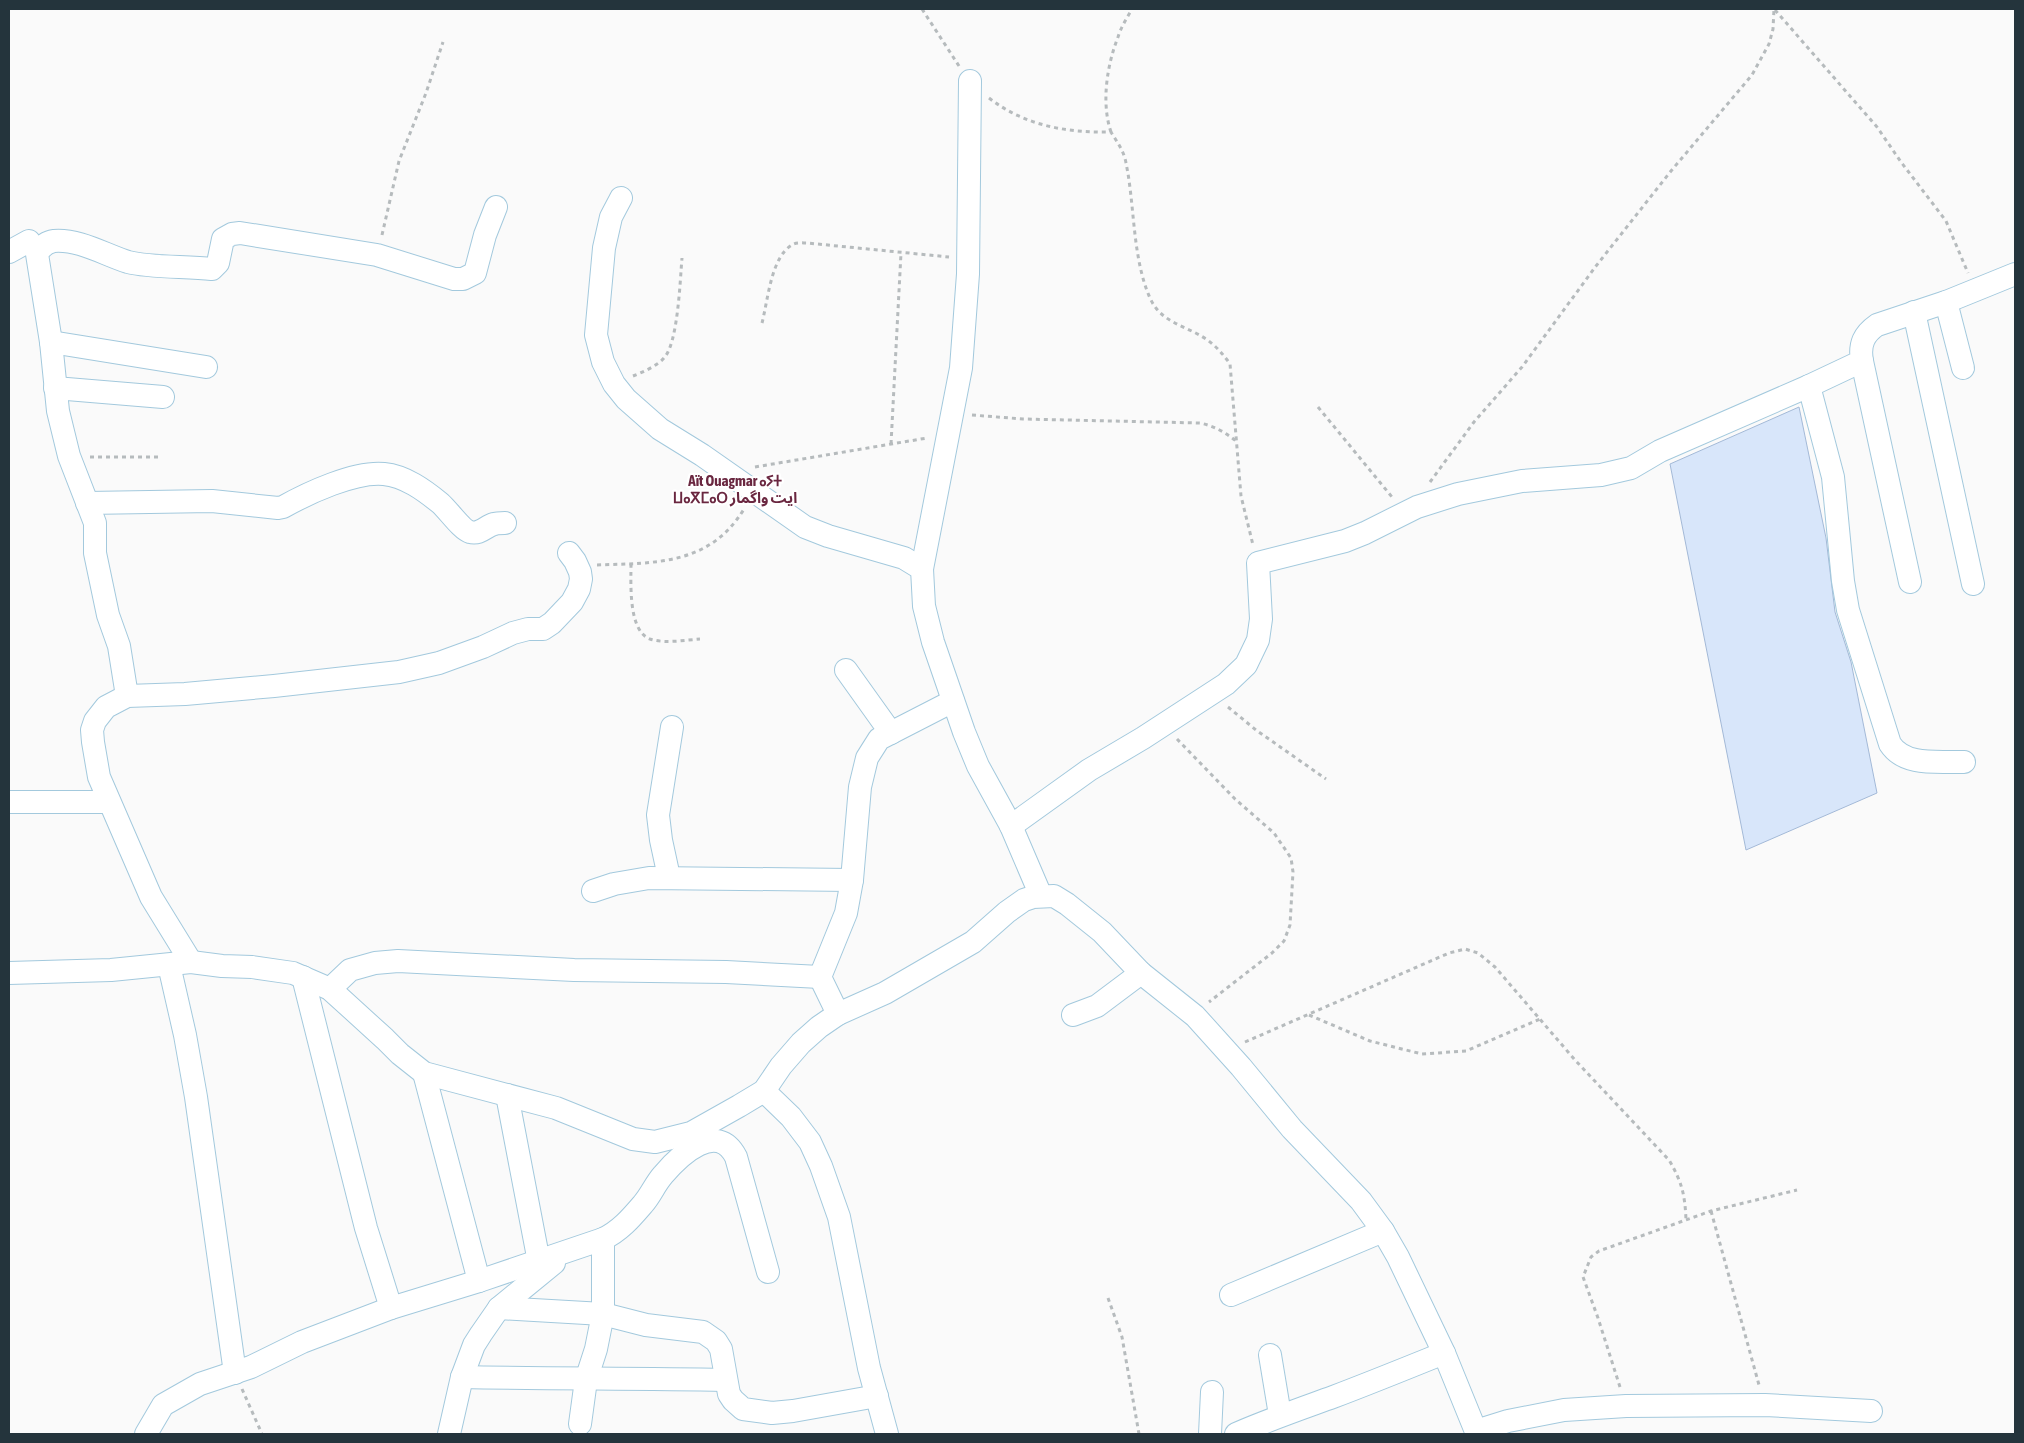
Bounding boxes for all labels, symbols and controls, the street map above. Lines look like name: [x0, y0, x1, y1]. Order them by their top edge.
district label: Aït Ouagmar ⴰⵢⵜ ⵡⴰⴳⵎⴰⵔ ايت واگمار: [673, 472, 797, 507]

